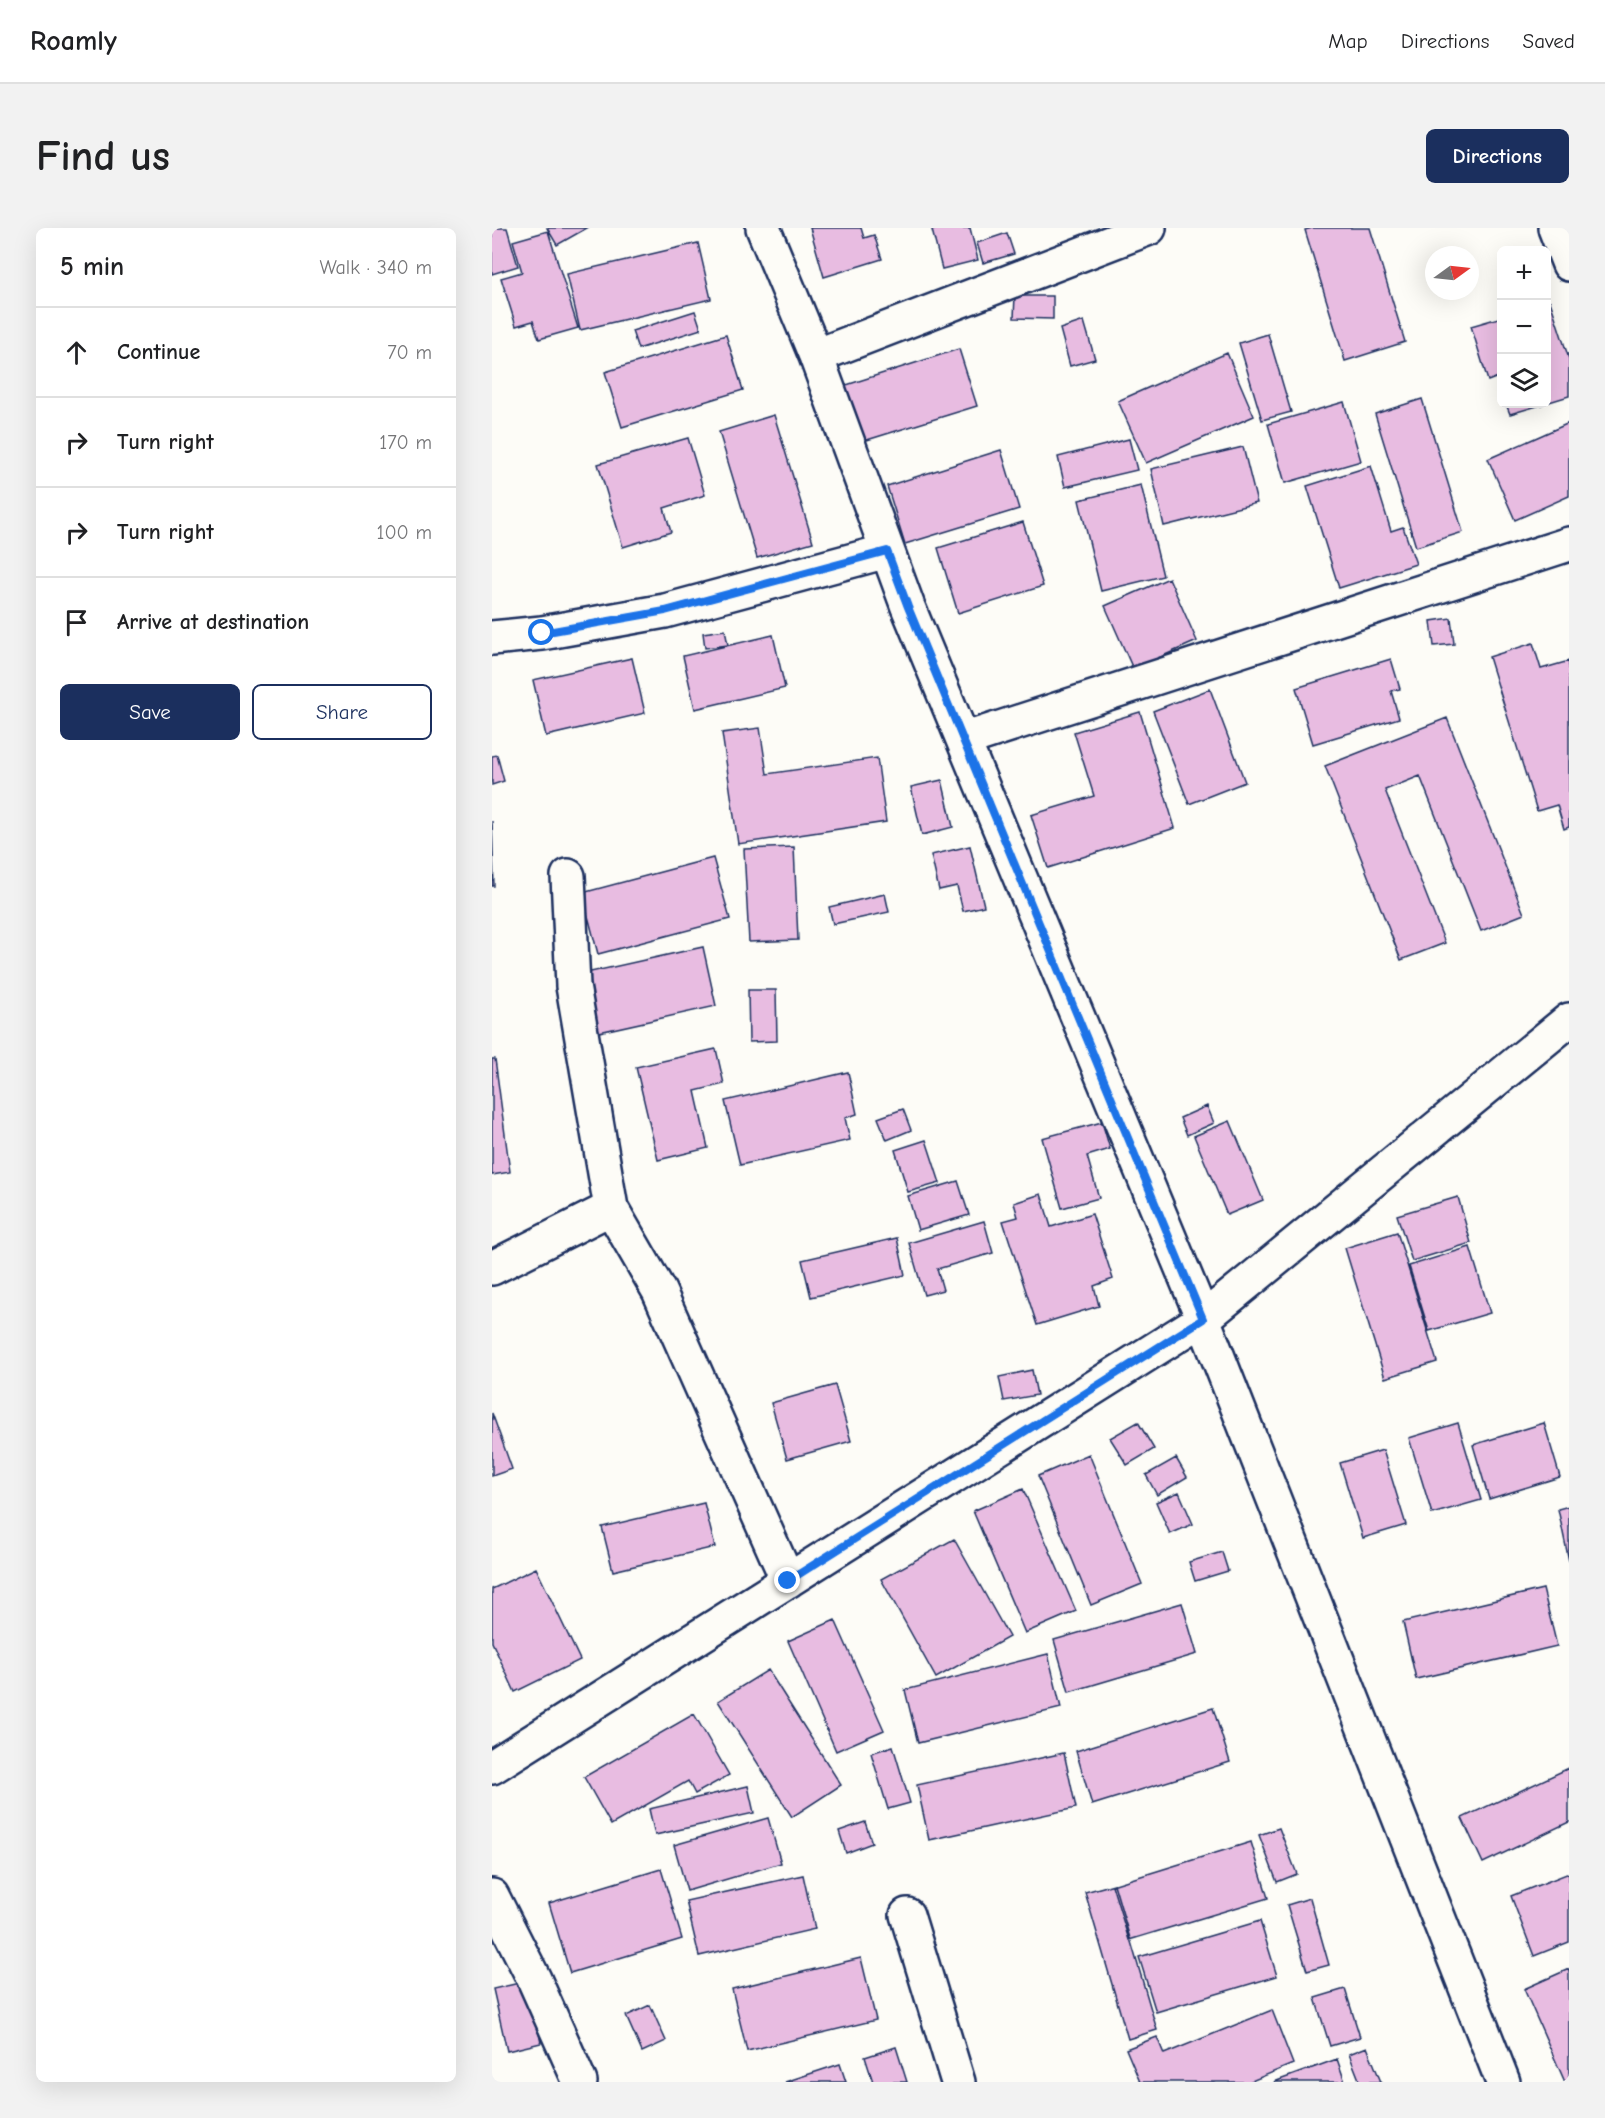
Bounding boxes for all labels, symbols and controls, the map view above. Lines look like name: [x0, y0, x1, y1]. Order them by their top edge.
text: Roamly: [30, 25, 117, 57]
text: Map: [1328, 29, 1368, 53]
text: Directions: [1401, 29, 1490, 53]
text: Saved: [1523, 29, 1575, 53]
button: Directions: [1426, 129, 1569, 183]
text: Find us: [36, 132, 170, 181]
north arrow: [1425, 246, 1479, 300]
map controls: [1497, 246, 1551, 408]
button: +: [1497, 246, 1551, 300]
text: 5 min: [60, 252, 124, 282]
text: Walk · 340 m: [320, 256, 432, 279]
button: −: [1497, 300, 1551, 354]
icon: ahead: [60, 336, 93, 369]
text: Continue: [117, 339, 200, 365]
text: 70 m: [387, 341, 432, 364]
button: layers: [1497, 354, 1551, 408]
icon: right: [60, 426, 93, 459]
text: Turn right: [117, 429, 214, 455]
text: 170 m: [379, 431, 432, 454]
icon: right: [60, 516, 93, 549]
text: Turn right: [117, 519, 214, 545]
text: 100 m: [377, 521, 432, 544]
icon: arrive: [60, 606, 93, 639]
text: Arrive at destination: [117, 609, 309, 635]
route start: [528, 619, 554, 645]
button: Save: [60, 684, 240, 740]
button: Share: [252, 684, 432, 740]
route end: [774, 1567, 800, 1593]

